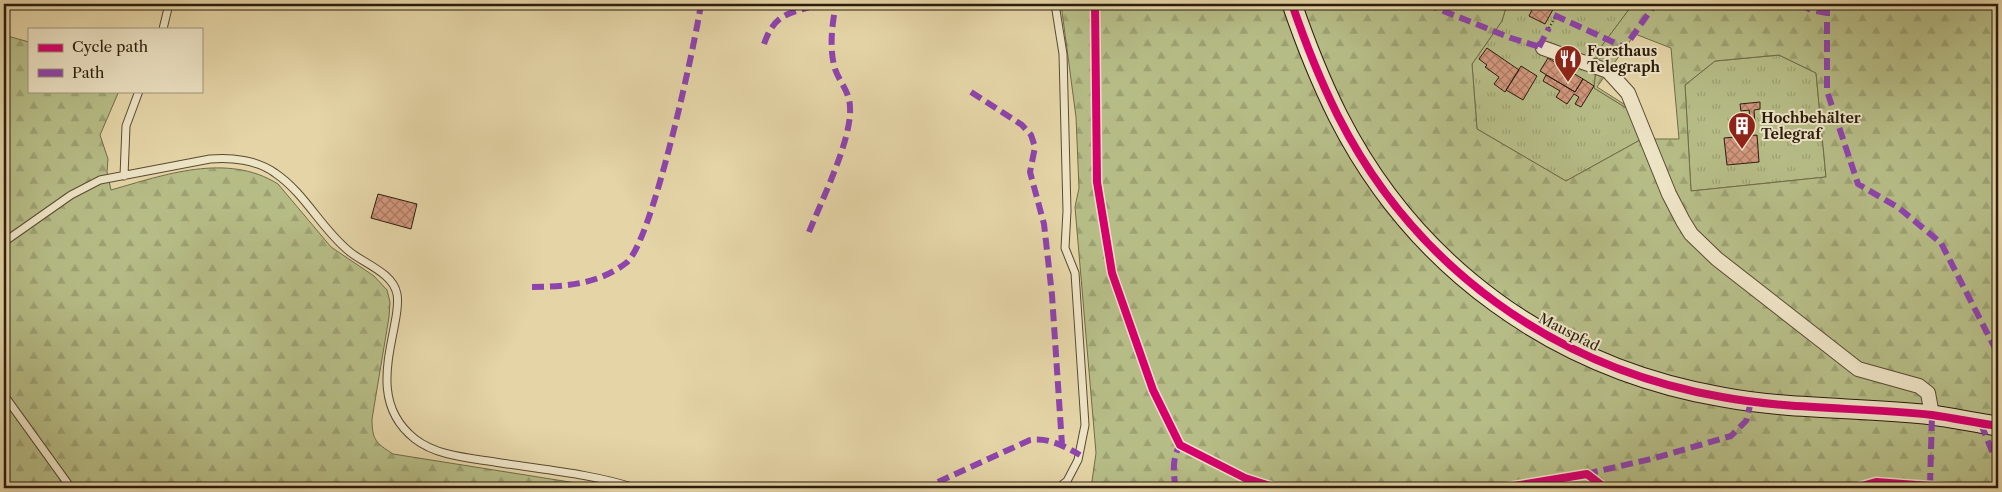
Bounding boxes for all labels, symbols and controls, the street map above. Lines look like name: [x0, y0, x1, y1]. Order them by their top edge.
legend: [28, 28, 202, 92]
text: Cycle path: [72, 37, 149, 56]
place label: Forsthaus Telegraph: [1587, 42, 1661, 76]
restaurant icon: Forsthaus Telegraph: [1553, 44, 1583, 83]
text: Path: [72, 63, 105, 82]
place label: Hochbehälter Telegraf: [1761, 109, 1861, 143]
building icon: Hochbehälter Telegraf: [1727, 111, 1757, 150]
street label: Mauspfad: [1536, 309, 1603, 355]

